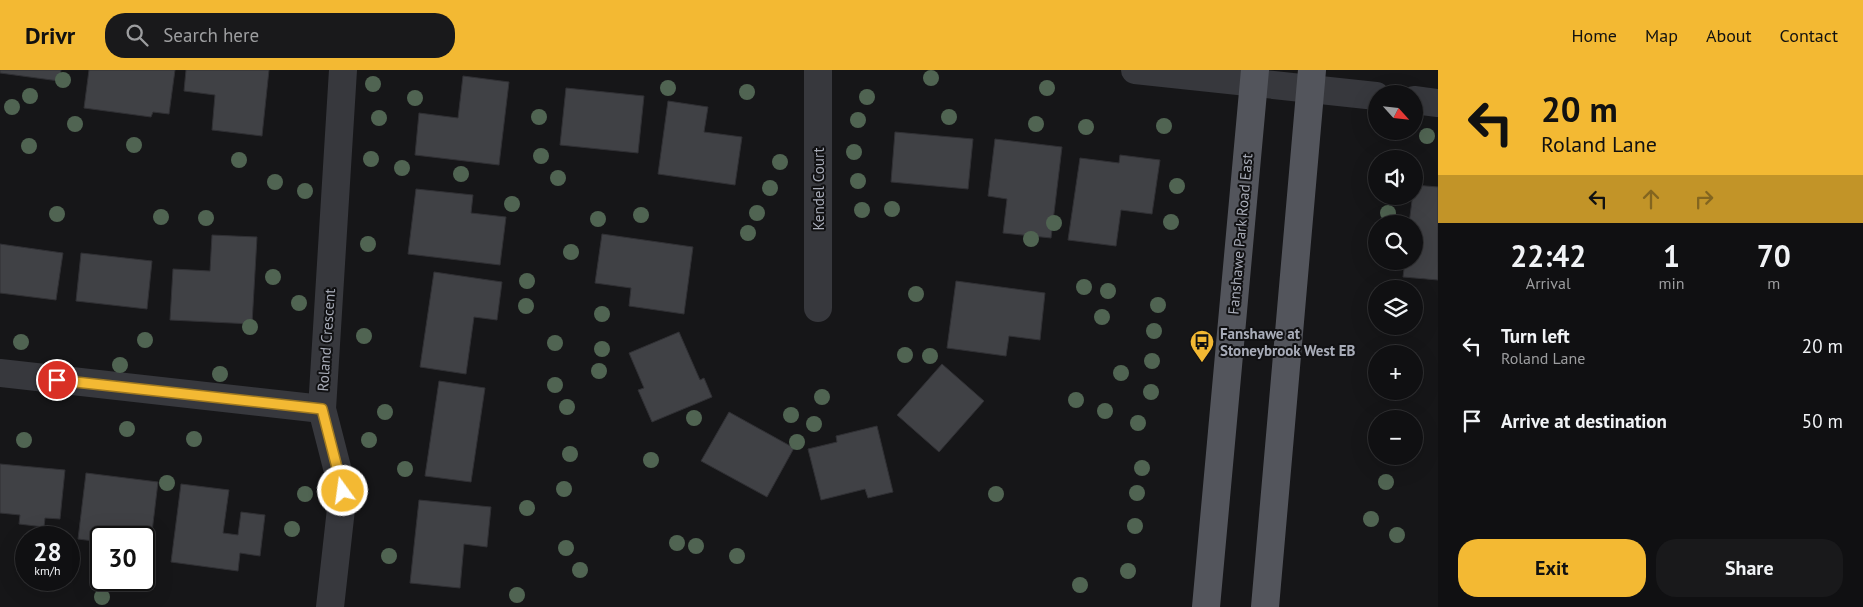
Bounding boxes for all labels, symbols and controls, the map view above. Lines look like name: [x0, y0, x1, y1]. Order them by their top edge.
search box: [105, 13, 455, 58]
text: Drivr: [25, 20, 75, 51]
icon: search: [123, 21, 151, 49]
text: Search here: [163, 23, 259, 47]
text: Home: [1571, 24, 1617, 47]
text: Map: [1645, 24, 1678, 47]
text: About: [1706, 24, 1752, 47]
text: Contact: [1780, 24, 1838, 47]
north arrow: [1368, 85, 1422, 140]
map controls: [1368, 85, 1423, 465]
text: 20 m: [1541, 86, 1618, 132]
icon: left: [1458, 90, 1523, 155]
text: Roland Lane: [1541, 130, 1657, 158]
street label: Kendel Court: [809, 147, 828, 231]
button: sound: [1368, 150, 1423, 205]
street label: Fanshawe Park Road East: [1223, 153, 1257, 315]
icon: left: [1584, 185, 1612, 213]
icon: ahead: [1637, 185, 1665, 213]
icon: right: [1690, 185, 1718, 213]
button: search: [1368, 215, 1423, 270]
text: 22:42: [1510, 236, 1586, 275]
text: 1: [1663, 236, 1680, 275]
text: 70: [1757, 236, 1791, 275]
text: Arrival: [1526, 273, 1571, 293]
text: min: [1659, 273, 1685, 293]
text: m: [1767, 273, 1780, 293]
button: layers: [1368, 280, 1423, 335]
street label: Roland Crescent: [313, 288, 339, 392]
place label: Fanshawe at Stoneybrook West EB: [1220, 324, 1356, 360]
text: Turn left: [1501, 324, 1570, 348]
bus stop icon: Fanshawe at Stoneybrook West EB: [1189, 329, 1215, 363]
icon: left: [1458, 332, 1486, 360]
text: 20 m: [1802, 334, 1843, 358]
button: +: [1368, 345, 1423, 400]
text: Roland Lane: [1501, 348, 1585, 368]
pin: [36, 359, 78, 401]
icon: arrive: [43, 366, 71, 394]
icon: arrive: [1458, 407, 1486, 435]
text: Arrive at destination: [1501, 409, 1667, 433]
text: 50 m: [1802, 409, 1843, 433]
button: −: [1368, 410, 1423, 465]
position arrow: [316, 464, 368, 516]
speed limit sign: 30: [90, 526, 155, 591]
text: 28: [33, 536, 62, 568]
button: Exit: [1458, 539, 1646, 597]
button: Share: [1656, 539, 1843, 597]
text: km/h: [34, 563, 61, 578]

